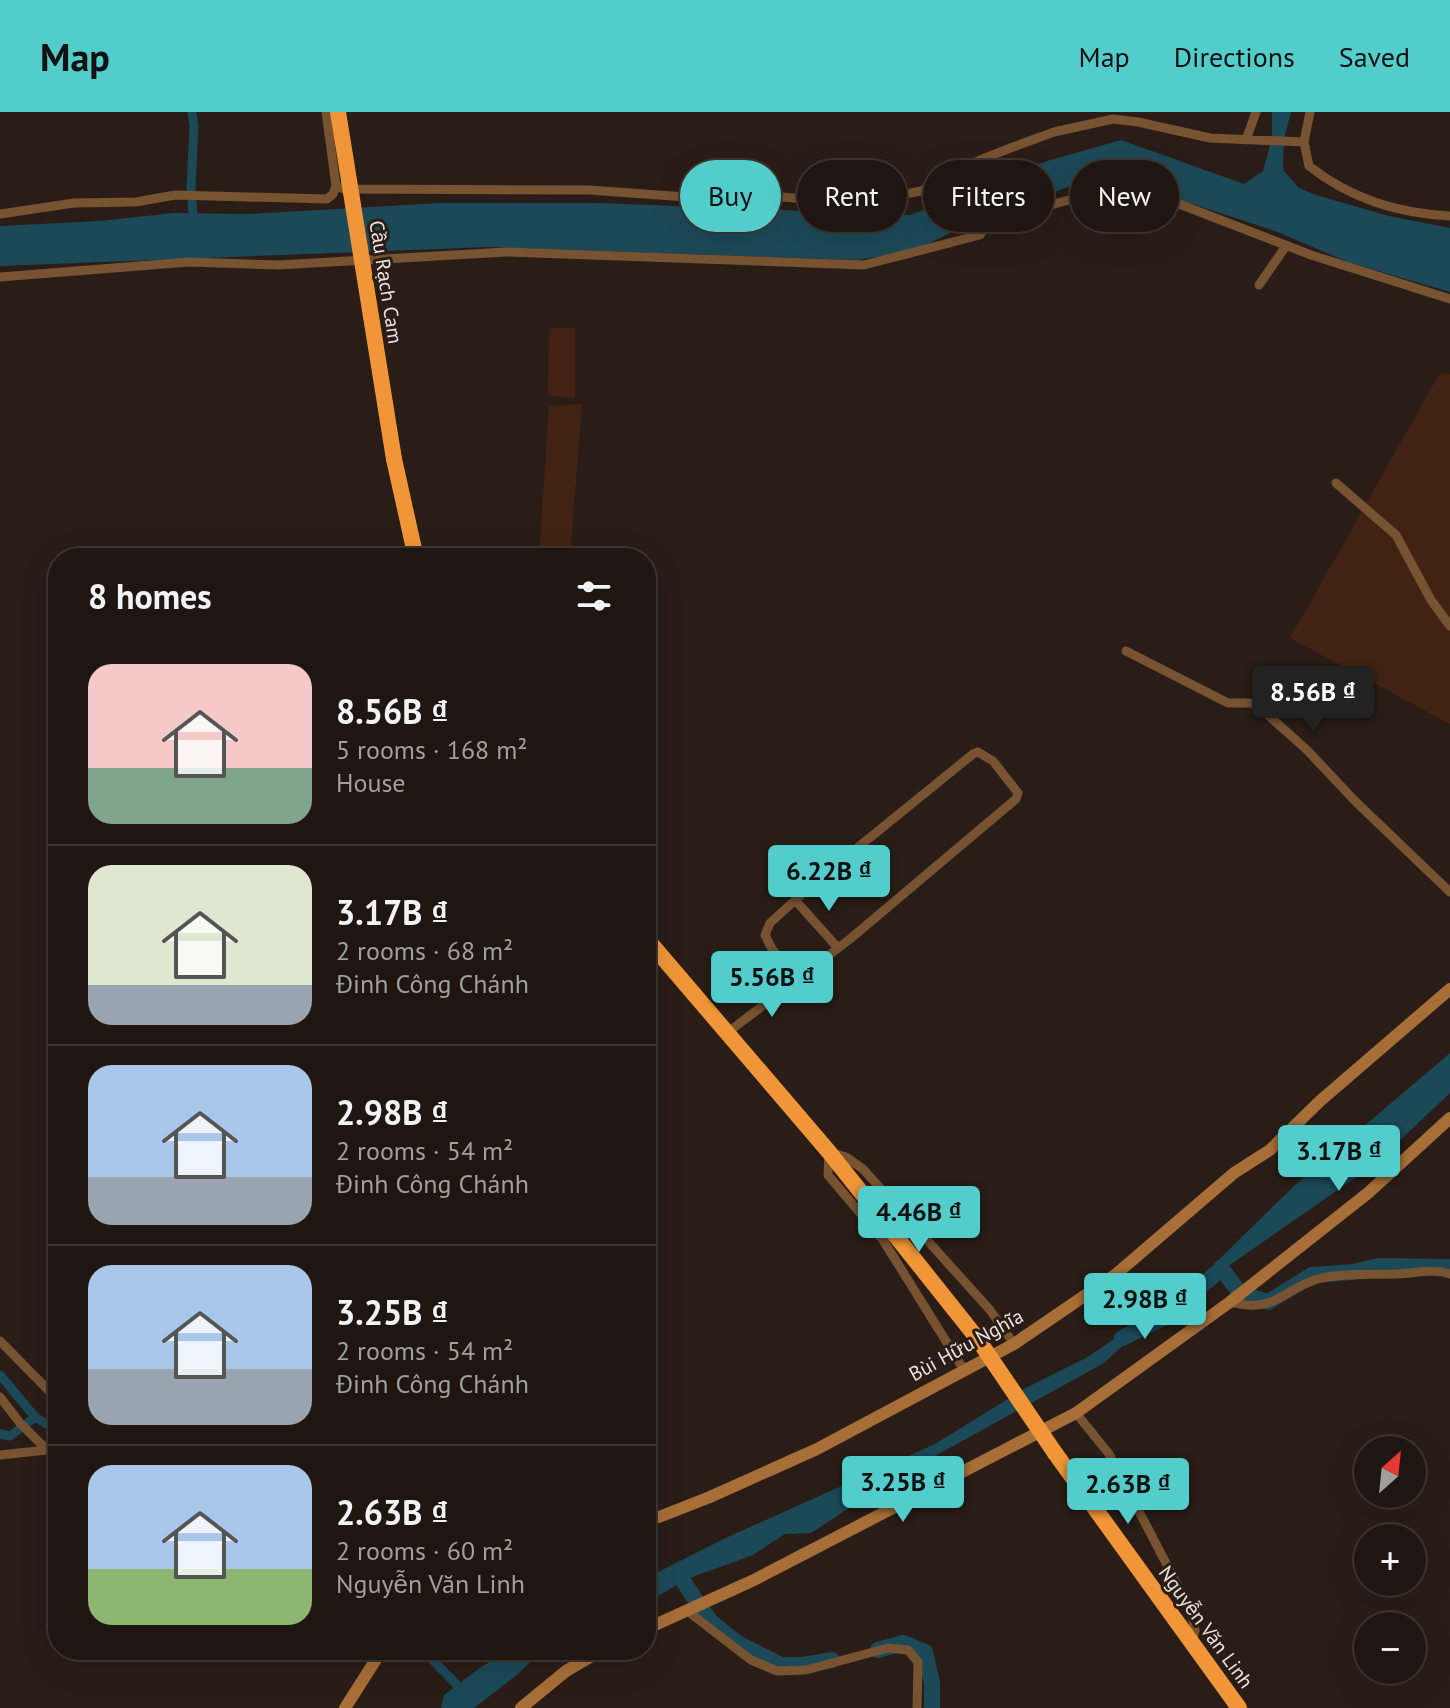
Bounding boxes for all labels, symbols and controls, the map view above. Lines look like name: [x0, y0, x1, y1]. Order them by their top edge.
text: Map: [40, 32, 110, 81]
text: Map: [1079, 38, 1130, 75]
text: Directions: [1174, 38, 1295, 75]
text: Saved: [1339, 38, 1410, 75]
chip: Buy: [680, 160, 781, 232]
chip: Rent: [797, 160, 907, 232]
chip: Filters: [923, 160, 1054, 232]
chip: New: [1070, 160, 1179, 232]
street label: Cầu Rạch Cam: [363, 219, 409, 345]
text: 8 homes: [88, 574, 212, 618]
icon: filters: [572, 574, 616, 618]
pin: 8.56B ₫: [1239, 666, 1387, 734]
text: 8.56B ₫: [1270, 675, 1356, 708]
text: 8.56B ₫: [336, 689, 448, 733]
icon: home: [152, 696, 248, 792]
text: 5 rooms · 168 m²: [336, 733, 528, 766]
text: House: [336, 766, 406, 799]
pin: 6.22B ₫: [755, 845, 903, 913]
text: 6.22B ₫: [786, 854, 872, 887]
text: 3.17B ₫: [336, 890, 448, 934]
icon: home: [152, 897, 248, 993]
text: 2 rooms · 68 m²: [336, 934, 513, 967]
pin: 5.56B ₫: [698, 951, 846, 1019]
text: 5.56B ₫: [729, 960, 815, 993]
text: Đinh Công Chánh: [336, 967, 529, 1000]
text: 2.98B ₫: [336, 1090, 448, 1134]
icon: home: [152, 1097, 248, 1193]
pin: 3.17B ₫: [1265, 1125, 1413, 1193]
text: 2 rooms · 54 m²: [336, 1134, 513, 1167]
text: 3.17B ₫: [1296, 1134, 1382, 1167]
text: Đinh Công Chánh: [336, 1167, 529, 1200]
pin: 4.46B ₫: [845, 1186, 993, 1254]
text: 4.46B ₫: [876, 1195, 962, 1228]
pin: 2.98B ₫: [1071, 1273, 1219, 1341]
text: 2.98B ₫: [1102, 1282, 1188, 1315]
text: 3.25B ₫: [336, 1290, 448, 1334]
icon: home: [152, 1297, 248, 1393]
street label: Bùi Hữu Nghĩa: [904, 1303, 1028, 1387]
text: 2 rooms · 54 m²: [336, 1334, 513, 1367]
text: Đinh Công Chánh: [336, 1367, 529, 1400]
north arrow: [1354, 1436, 1426, 1508]
map controls: [1354, 1436, 1426, 1684]
pin: 3.25B ₫: [829, 1456, 977, 1524]
pin: 2.63B ₫: [1054, 1458, 1202, 1526]
text: 3.25B ₫: [860, 1465, 946, 1498]
text: 2.63B ₫: [1085, 1467, 1171, 1500]
text: 2.63B ₫: [336, 1490, 448, 1534]
icon: home: [152, 1497, 248, 1593]
button: +: [1354, 1524, 1426, 1596]
text: 2 rooms · 60 m²: [336, 1534, 513, 1567]
street label: Nguyễn Văn Linh: [1153, 1561, 1259, 1693]
text: Nguyễn Văn Linh: [336, 1567, 525, 1600]
button: −: [1354, 1612, 1426, 1684]

